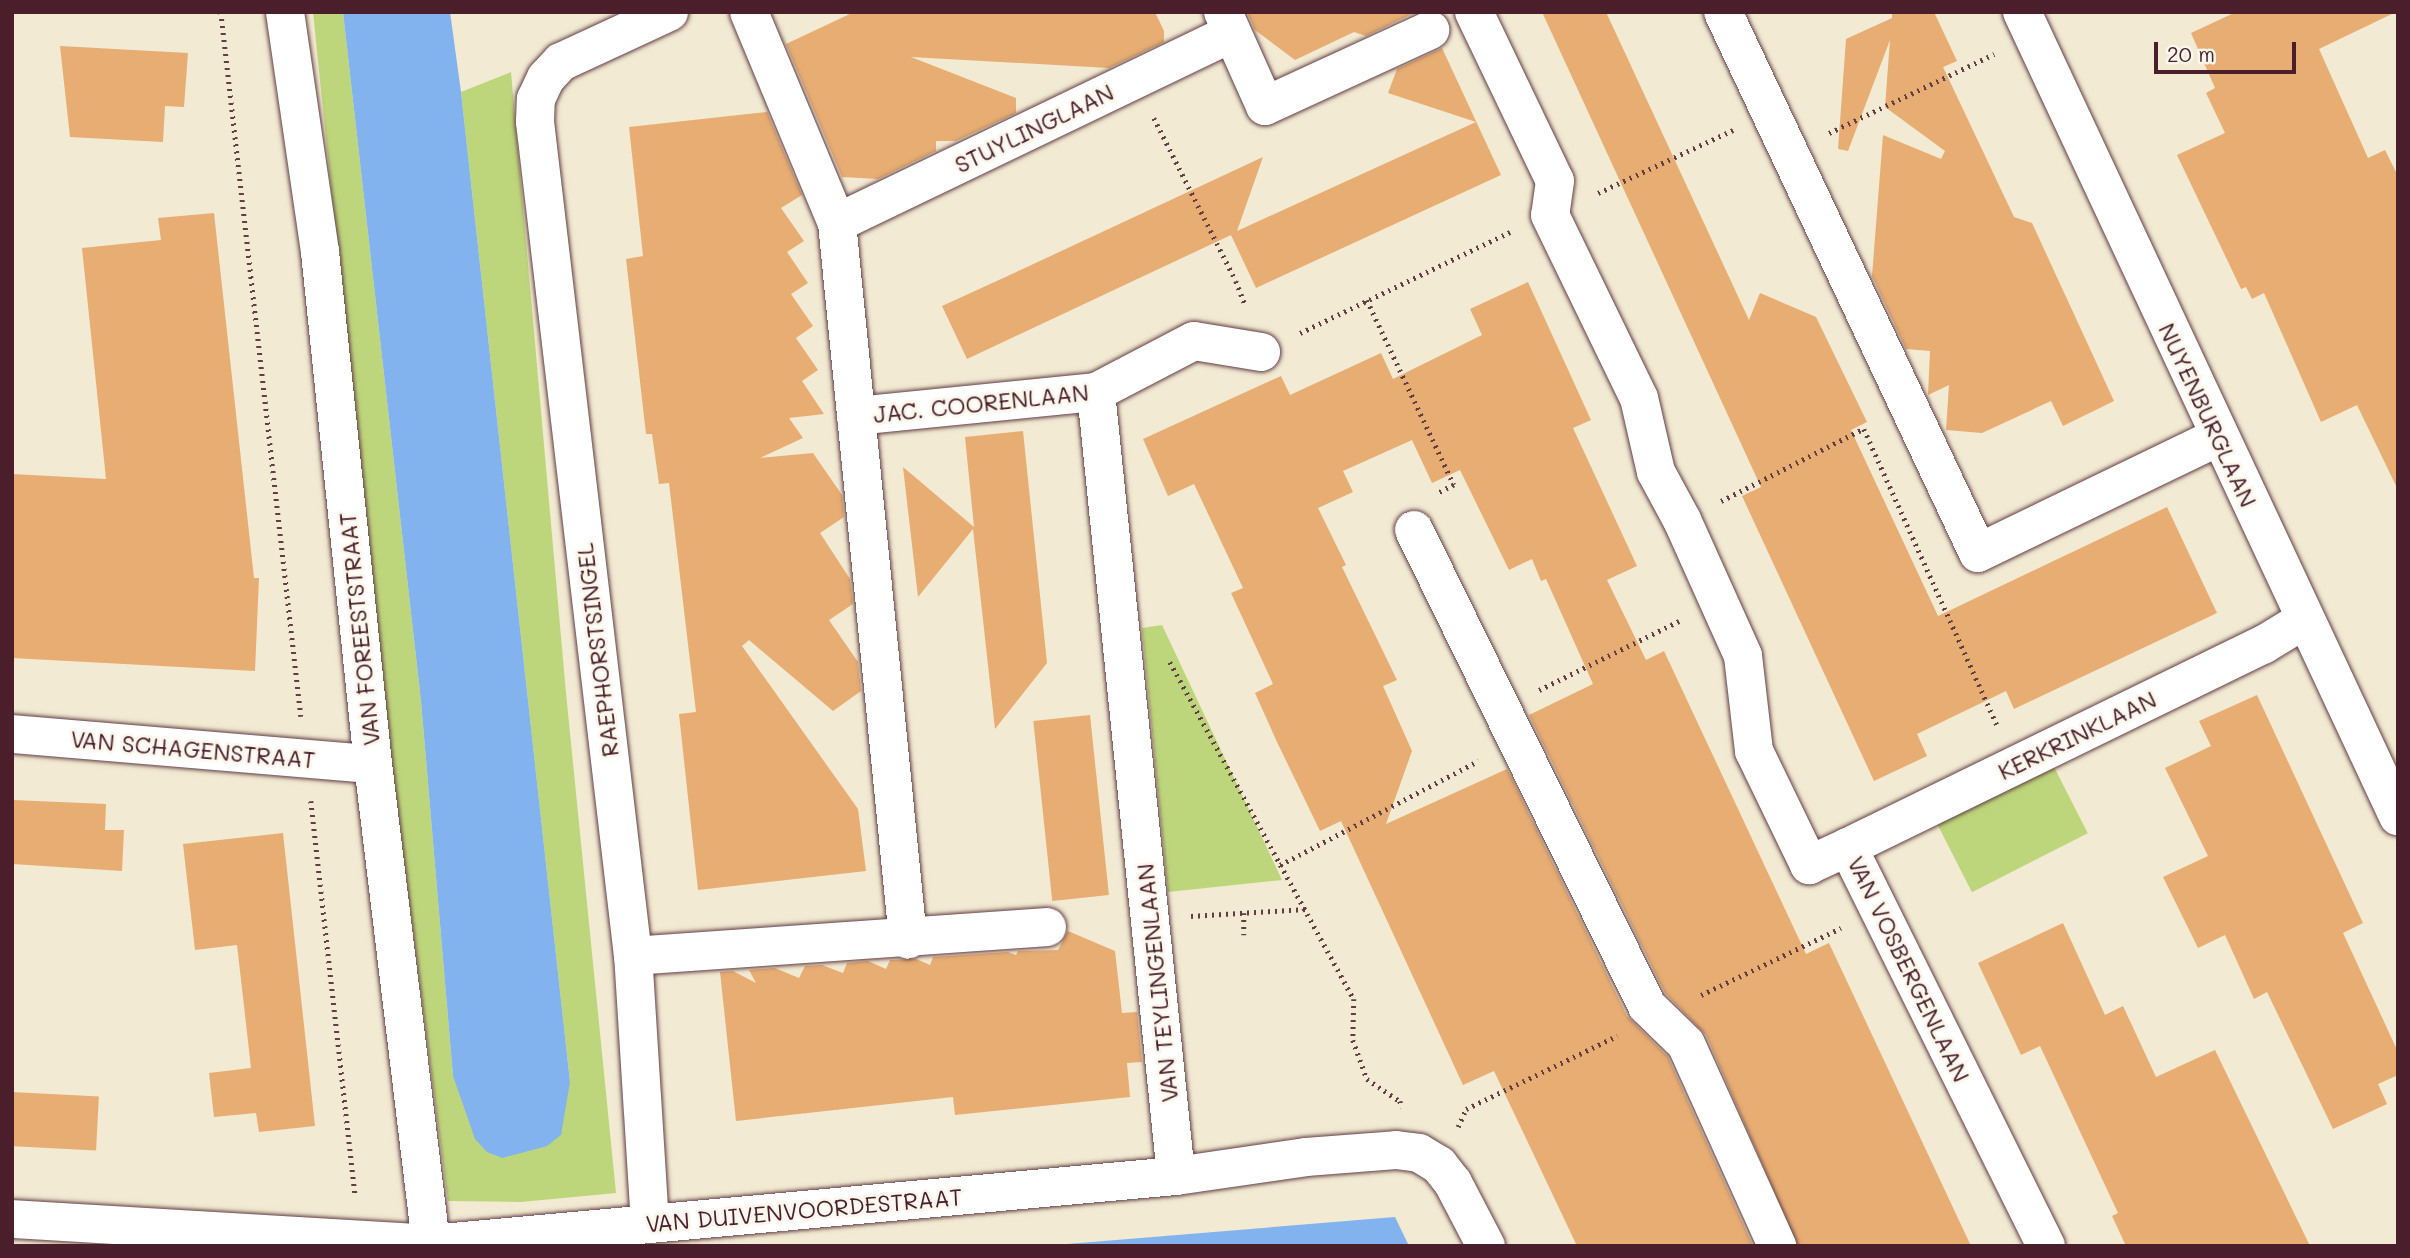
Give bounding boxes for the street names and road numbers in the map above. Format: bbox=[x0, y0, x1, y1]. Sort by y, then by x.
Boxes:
street label: STUYLINGLAAN bbox=[950, 78, 1118, 178]
street label: NUYENBURGLAAN bbox=[2153, 319, 2263, 511]
street label: JAC. COORENLAAN bbox=[872, 378, 1090, 428]
street label: VAN FOREESTSTRAAT bbox=[333, 511, 385, 747]
street label: RAEPHORSTSINGEL bbox=[570, 541, 624, 759]
street label: KERKRINKLAAN bbox=[1993, 685, 2161, 785]
street label: VAN SCHAGENSTRAAT bbox=[69, 725, 317, 773]
street label: VAN VOSBERGENLAAN bbox=[1842, 852, 1976, 1086]
street label: VAN TEYLINGENLAAN bbox=[1131, 862, 1183, 1104]
street label: VAN DUIVENVOORDESTRAAT bbox=[644, 1182, 964, 1238]

